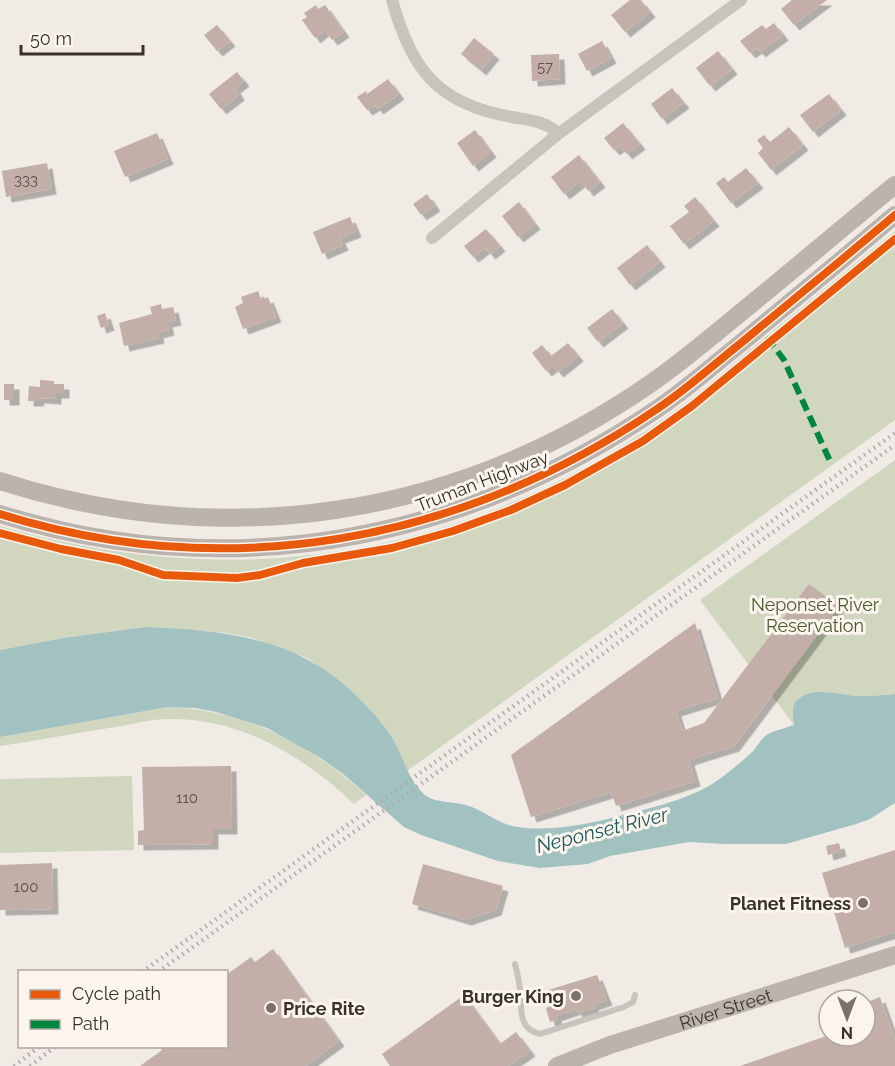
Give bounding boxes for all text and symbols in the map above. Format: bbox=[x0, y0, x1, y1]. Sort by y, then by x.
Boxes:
scale bar bbox=[21, 18, 142, 56]
text: 50 m bbox=[30, 28, 72, 49]
house number: 57 bbox=[537, 58, 553, 76]
house number: 333 bbox=[14, 171, 38, 189]
street label: Truman Highway bbox=[413, 446, 551, 516]
park label: Neponset River Reservation bbox=[751, 594, 880, 636]
house number: 110 bbox=[176, 789, 198, 807]
water label: Neponset River bbox=[534, 802, 672, 858]
house number: 100 bbox=[14, 878, 38, 896]
place label: Planet Fitness bbox=[730, 893, 851, 914]
marker: Planet Fitness bbox=[856, 896, 870, 910]
legend bbox=[18, 970, 228, 1048]
text: Cycle path bbox=[72, 983, 161, 1004]
street label: River Street bbox=[676, 984, 774, 1033]
place label: Burger King bbox=[462, 986, 564, 1007]
north arrow bbox=[817, 988, 877, 1048]
marker: Burger King bbox=[569, 989, 583, 1003]
place label: Price Rite bbox=[283, 998, 365, 1019]
marker: Price Rite bbox=[264, 1001, 278, 1015]
text: Path bbox=[72, 1013, 109, 1034]
text: N bbox=[841, 1023, 853, 1042]

